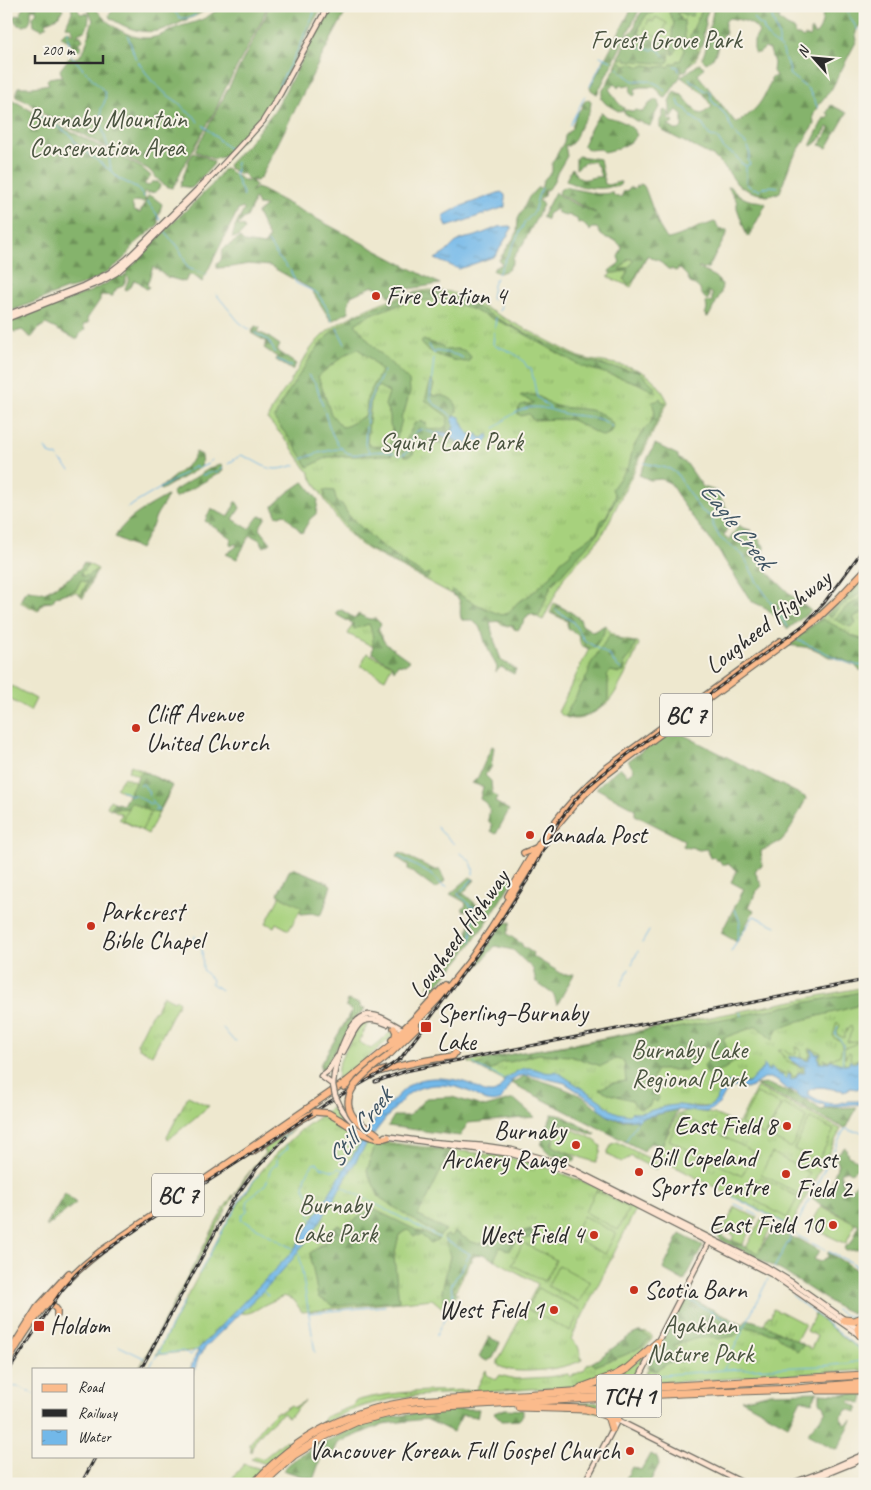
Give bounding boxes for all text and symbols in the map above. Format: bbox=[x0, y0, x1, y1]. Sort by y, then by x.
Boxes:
park label: Forest Grove Park bbox=[591, 24, 743, 56]
scale bar bbox=[35, 32, 102, 64]
north arrow bbox=[788, 32, 838, 82]
text: 200 m bbox=[42, 41, 76, 60]
text: N bbox=[793, 43, 813, 60]
park label: Burnaby Mountain Conservation Area bbox=[27, 103, 188, 164]
place label: Fire Station 4 bbox=[386, 280, 509, 312]
marker: Fire Station 4 bbox=[370, 290, 382, 302]
park label: Squint Lake Park bbox=[379, 426, 524, 458]
water label: Eagle Creek bbox=[693, 475, 784, 579]
street label: Lougheed Highway bbox=[698, 561, 840, 681]
road number: BC 7 bbox=[660, 694, 712, 736]
place label: Cliff Avenue United Church bbox=[146, 698, 270, 759]
marker: Cliff Avenue United Church bbox=[130, 722, 142, 734]
place label: Canada Post bbox=[540, 819, 649, 851]
marker: Canada Post bbox=[524, 829, 536, 841]
street label: Lougheed Highway bbox=[401, 861, 518, 1005]
place label: Parkcrest Bible Chapel bbox=[101, 896, 208, 957]
marker: Parkcrest Bible Chapel bbox=[85, 920, 97, 932]
place label: Sperling–Burnaby Lake bbox=[437, 997, 590, 1058]
marker: Sperling–Burnaby Lake bbox=[419, 1020, 433, 1034]
park label: Burnaby Lake Regional Park bbox=[631, 1034, 749, 1095]
water label: Still Creek bbox=[319, 1078, 402, 1174]
place label: East Field 8 bbox=[674, 1110, 780, 1142]
place label: Burnaby Archery Range bbox=[441, 1115, 568, 1176]
marker: East Field 8 bbox=[781, 1120, 793, 1132]
marker: Burnaby Archery Range bbox=[570, 1139, 582, 1151]
place label: Bill Copeland Sports Centre bbox=[649, 1142, 770, 1203]
place label: East Field 2 bbox=[796, 1144, 854, 1205]
marker: Bill Copeland Sports Centre bbox=[633, 1166, 645, 1178]
marker: East Field 2 bbox=[780, 1168, 792, 1180]
road number: BC 7 bbox=[152, 1174, 204, 1216]
park label: Burnaby Lake Park bbox=[293, 1189, 379, 1250]
place label: East Field 10 bbox=[709, 1209, 825, 1241]
place label: West Field 4 bbox=[479, 1219, 587, 1251]
marker: East Field 10 bbox=[827, 1219, 839, 1231]
marker: West Field 4 bbox=[588, 1229, 600, 1241]
place label: Scotia Barn bbox=[644, 1274, 748, 1306]
marker: Scotia Barn bbox=[628, 1284, 640, 1296]
place label: West Field 1 bbox=[439, 1294, 546, 1326]
marker: West Field 1 bbox=[548, 1304, 560, 1316]
park label: Agakhan Nature Park bbox=[647, 1309, 755, 1370]
place label: Holdom bbox=[50, 1310, 111, 1342]
marker: Holdom bbox=[32, 1319, 46, 1333]
legend bbox=[32, 1368, 195, 1458]
road number: TCH 1 bbox=[596, 1374, 662, 1418]
text: Road bbox=[78, 1378, 105, 1397]
text: Railway bbox=[78, 1404, 119, 1423]
text: Water bbox=[78, 1428, 112, 1447]
place label: Vancouver Korean Full Gospel Church bbox=[309, 1435, 621, 1467]
marker: Vancouver Korean Full Gospel Church bbox=[624, 1445, 636, 1457]

